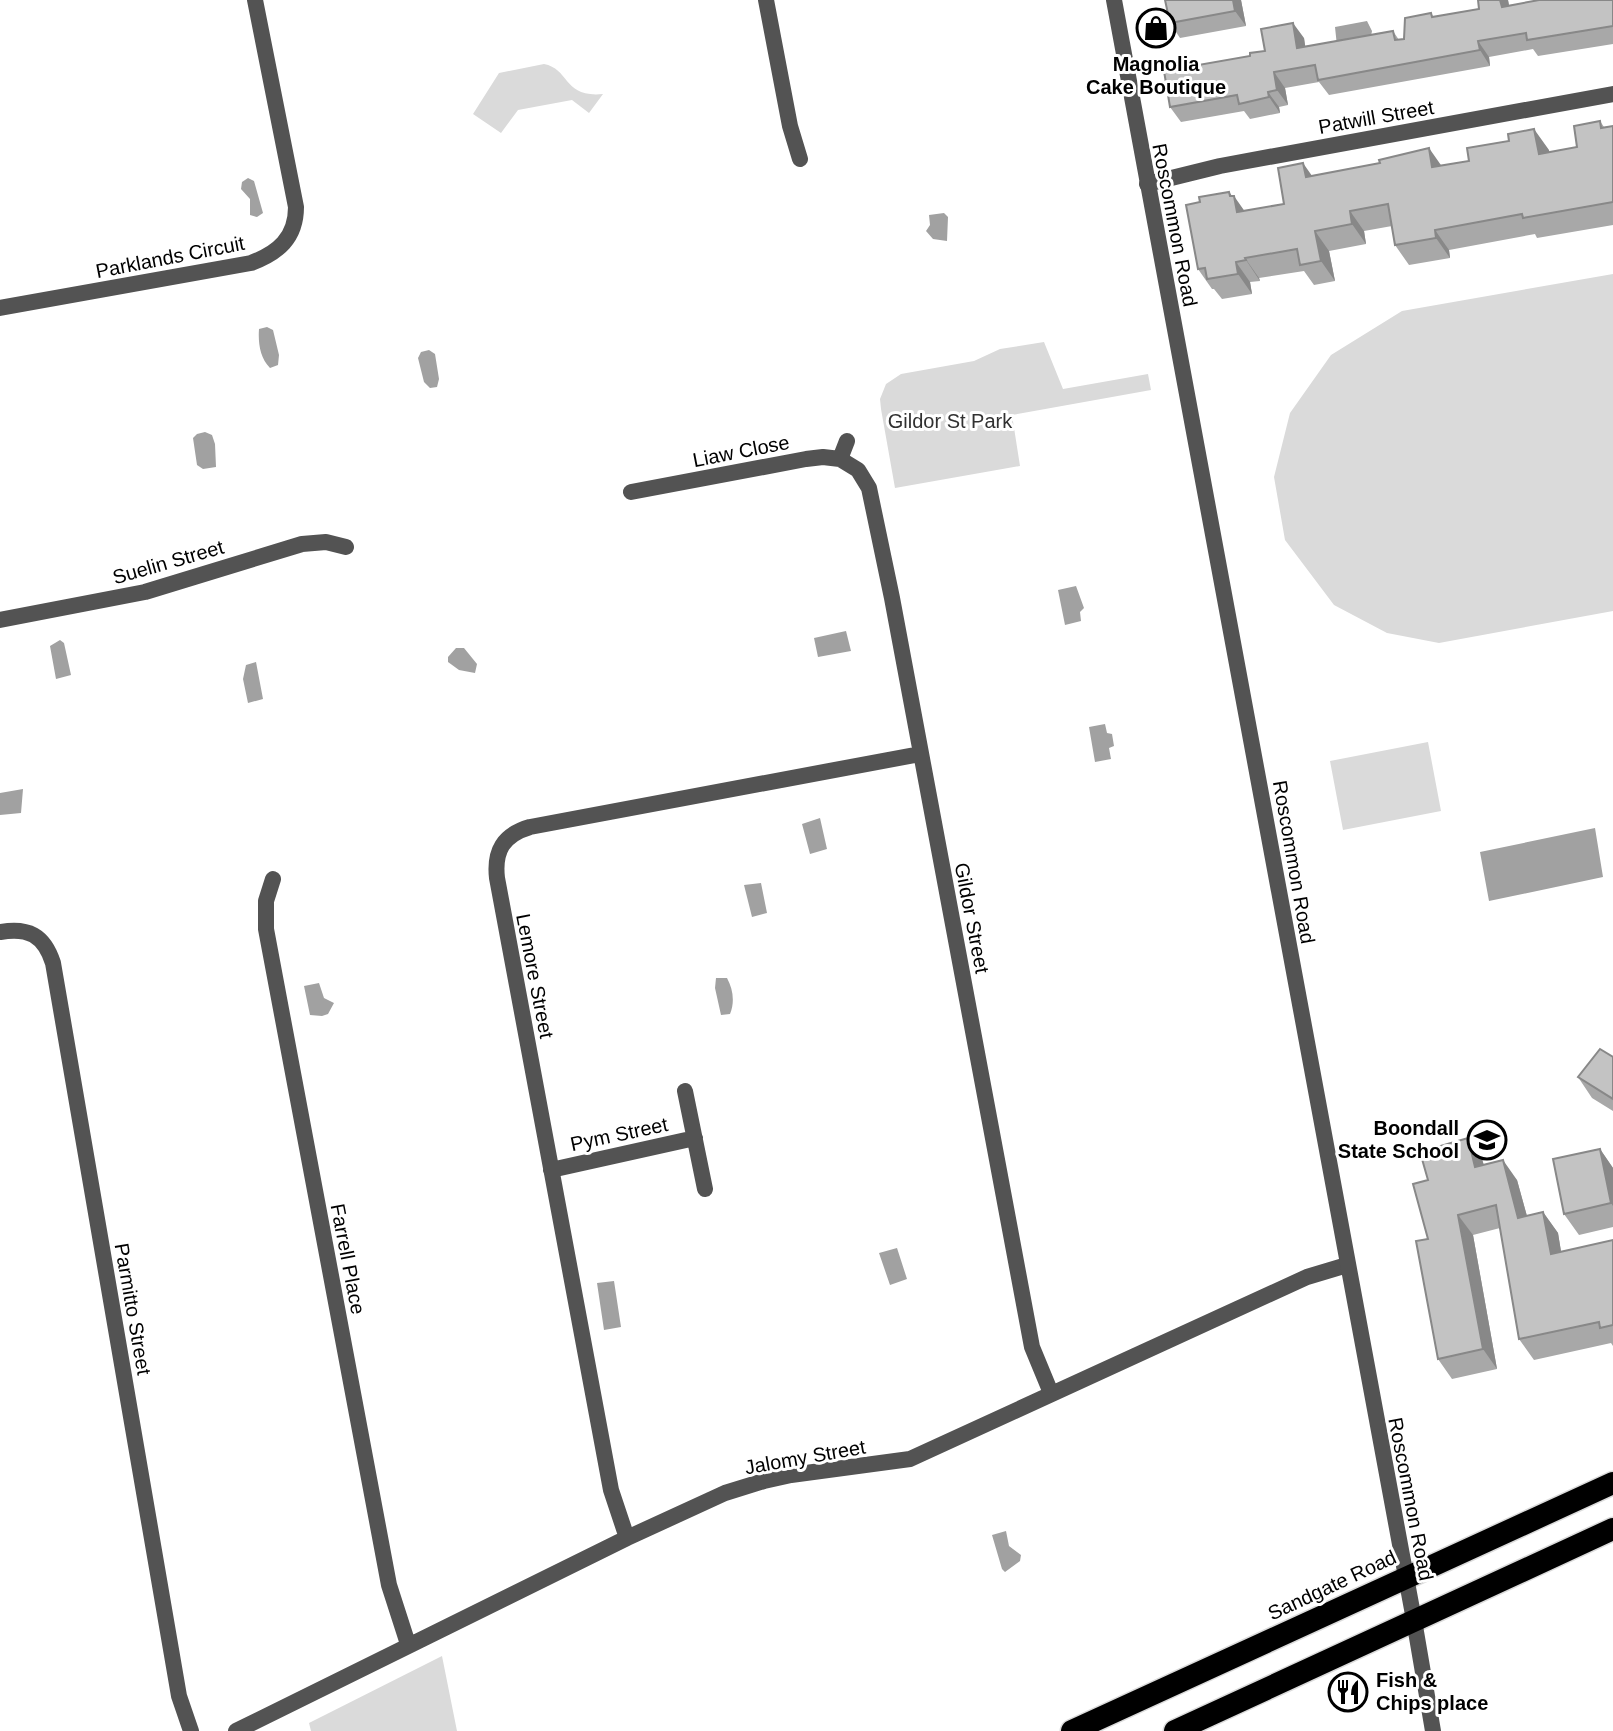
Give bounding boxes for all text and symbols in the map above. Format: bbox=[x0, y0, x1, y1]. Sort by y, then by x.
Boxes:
shop icon: Magnolia Cake Boutique bbox=[1135, 7, 1177, 49]
place label: Magnolia Cake Boutique bbox=[1086, 53, 1226, 98]
street label: Patwill Street bbox=[1317, 96, 1436, 138]
street label: Roscommon Road bbox=[1148, 142, 1202, 308]
street label: Parklands Circuit bbox=[94, 232, 247, 282]
park label: Gildor St Park bbox=[888, 410, 1013, 432]
street label: Liaw Close bbox=[691, 431, 791, 471]
street label: Suelin Street bbox=[110, 536, 226, 588]
street label: Roscommon Road bbox=[1269, 779, 1319, 945]
street label: Gildor Street bbox=[950, 861, 994, 976]
street label: Lemore Street bbox=[512, 912, 558, 1041]
street label: Pym Street bbox=[568, 1113, 670, 1155]
place label: Boondall State School bbox=[1338, 1117, 1459, 1162]
school or university icon: Boondall State School bbox=[1466, 1119, 1508, 1161]
street label: Farrell Place bbox=[326, 1202, 370, 1316]
street label: Parmitto Street bbox=[111, 1241, 155, 1377]
street label: Roscommon Road bbox=[1384, 1416, 1438, 1582]
street label: Jalomy Street bbox=[743, 1435, 868, 1478]
street label: Sandgate Road bbox=[1264, 1546, 1400, 1624]
place label: Fish & Chips place bbox=[1376, 1669, 1488, 1714]
restaurant icon: Fish & Chips place bbox=[1327, 1671, 1369, 1713]

